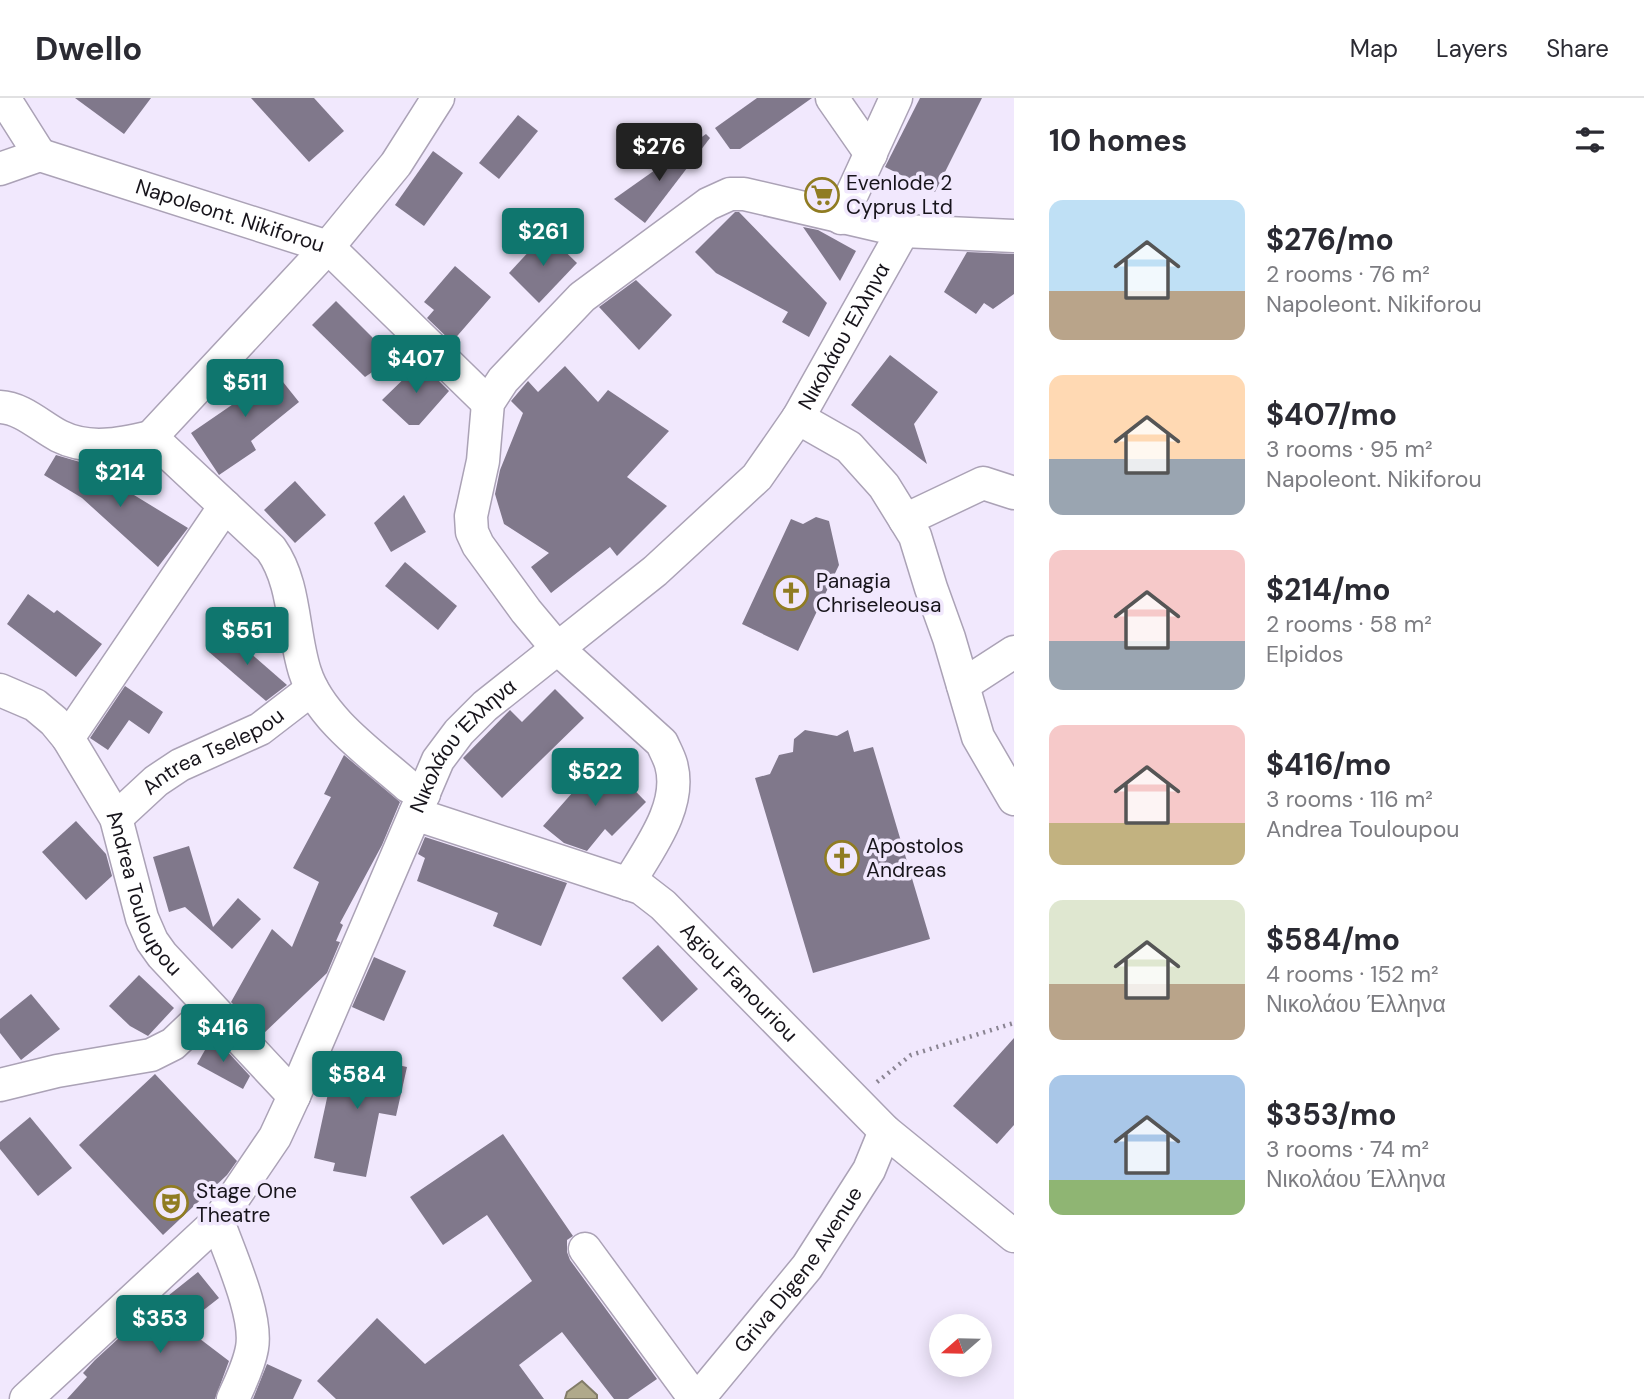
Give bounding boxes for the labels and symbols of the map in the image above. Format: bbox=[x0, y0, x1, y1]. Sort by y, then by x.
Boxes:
pin: $276 bbox=[618, 123, 700, 183]
place label: Evenlode 2 Cyprus Ltd bbox=[846, 169, 953, 221]
street label: Napoleont. Nikiforou bbox=[132, 172, 328, 259]
supermarket icon: Evenlode 2 Cyprus Ltd bbox=[803, 176, 841, 214]
pin: $261 bbox=[502, 208, 584, 268]
street label: Νικολάου Έλληνα bbox=[791, 258, 896, 415]
pin: $407 bbox=[375, 336, 457, 395]
pin: $511 bbox=[204, 360, 286, 419]
pin: $214 bbox=[79, 450, 161, 509]
place label: Panagia Chriseleousa bbox=[816, 567, 941, 619]
church icon: Panagia Chriseleousa bbox=[772, 574, 810, 612]
pin: $551 bbox=[206, 608, 288, 667]
street label: Νικολάου Έλληνα bbox=[403, 672, 522, 817]
street label: Antrea Tselepou bbox=[136, 702, 290, 801]
pin: $522 bbox=[554, 748, 636, 808]
street label: Andrea Touloupou bbox=[100, 804, 188, 982]
place label: Apostolos Andreas bbox=[866, 832, 964, 884]
church icon: Apostolos Andreas bbox=[823, 839, 861, 877]
street label: Agiou Fanouriou bbox=[674, 917, 804, 1048]
pin: $416 bbox=[182, 1004, 264, 1064]
pin: $584 bbox=[316, 1052, 398, 1111]
place label: Stage One Theatre bbox=[196, 1177, 297, 1229]
street label: Griva Digene Avenue bbox=[728, 1181, 869, 1359]
theatre icon: Stage One Theatre bbox=[152, 1184, 190, 1222]
pin: $353 bbox=[119, 1296, 201, 1355]
north arrow bbox=[929, 1314, 992, 1377]

